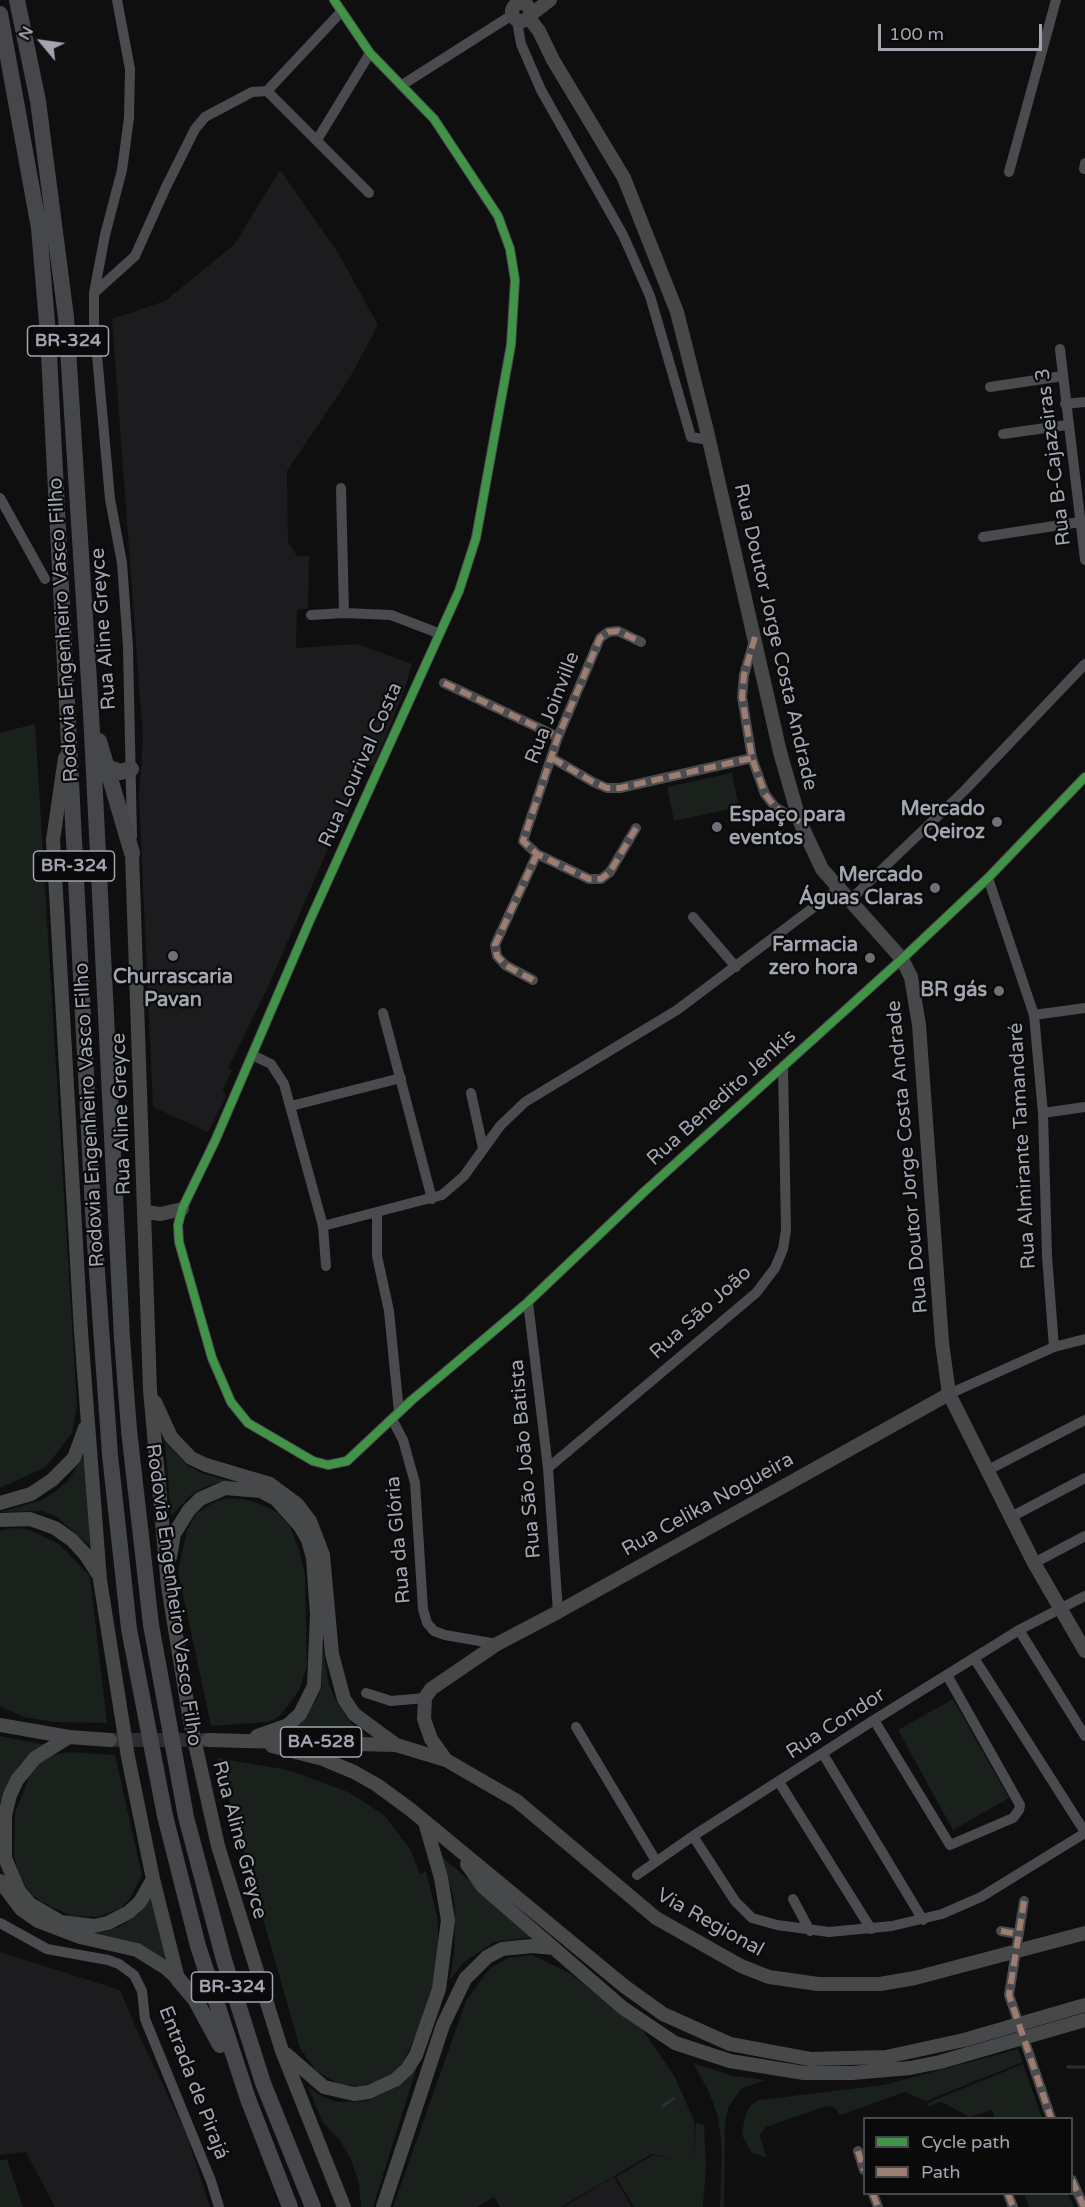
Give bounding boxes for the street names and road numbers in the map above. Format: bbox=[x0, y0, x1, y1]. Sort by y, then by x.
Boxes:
road number: BR-324 bbox=[28, 326, 109, 356]
street label: Rua B-Cajazeiras 3 bbox=[1031, 367, 1077, 547]
street label: Rodovia Engenheiro Vasco Filho bbox=[44, 477, 84, 783]
street label: Rua Doutor Jorge Costa Andrade bbox=[728, 481, 822, 793]
street label: Rua Aline Greyce bbox=[86, 547, 122, 711]
street label: Rua Joinville bbox=[521, 649, 585, 767]
street label: Rua Lourival Costa bbox=[314, 679, 408, 851]
road number: BR-324 bbox=[34, 851, 115, 881]
street label: Rodovia Engenheiro Vasco Filho bbox=[70, 962, 110, 1268]
street label: Rua Doutor Jorge Costa Andrade bbox=[882, 999, 934, 1315]
street label: Rua Almirante Tamandaré bbox=[1005, 1022, 1041, 1270]
street label: Rua Benedito Jenkis bbox=[643, 1025, 801, 1171]
street label: Rua Aline Greyce bbox=[107, 1032, 137, 1196]
street label: Rua São João bbox=[645, 1261, 757, 1365]
street label: Rua São João Batista bbox=[505, 1358, 547, 1560]
street label: Rodovia Engenheiro Vasco Filho bbox=[140, 1442, 206, 1748]
street label: Rua Celika Nogueira bbox=[618, 1448, 798, 1562]
street label: Rua da Glória bbox=[381, 1475, 417, 1605]
street label: Rua Condor bbox=[782, 1683, 890, 1765]
road number: BA-528 bbox=[280, 1727, 362, 1757]
street label: Rua Aline Greyce bbox=[206, 1758, 272, 1922]
street label: Via Regional bbox=[652, 1884, 768, 1962]
road number: BR-324 bbox=[192, 1972, 272, 2002]
street label: Entrada de Pirajá bbox=[153, 2003, 233, 2163]

